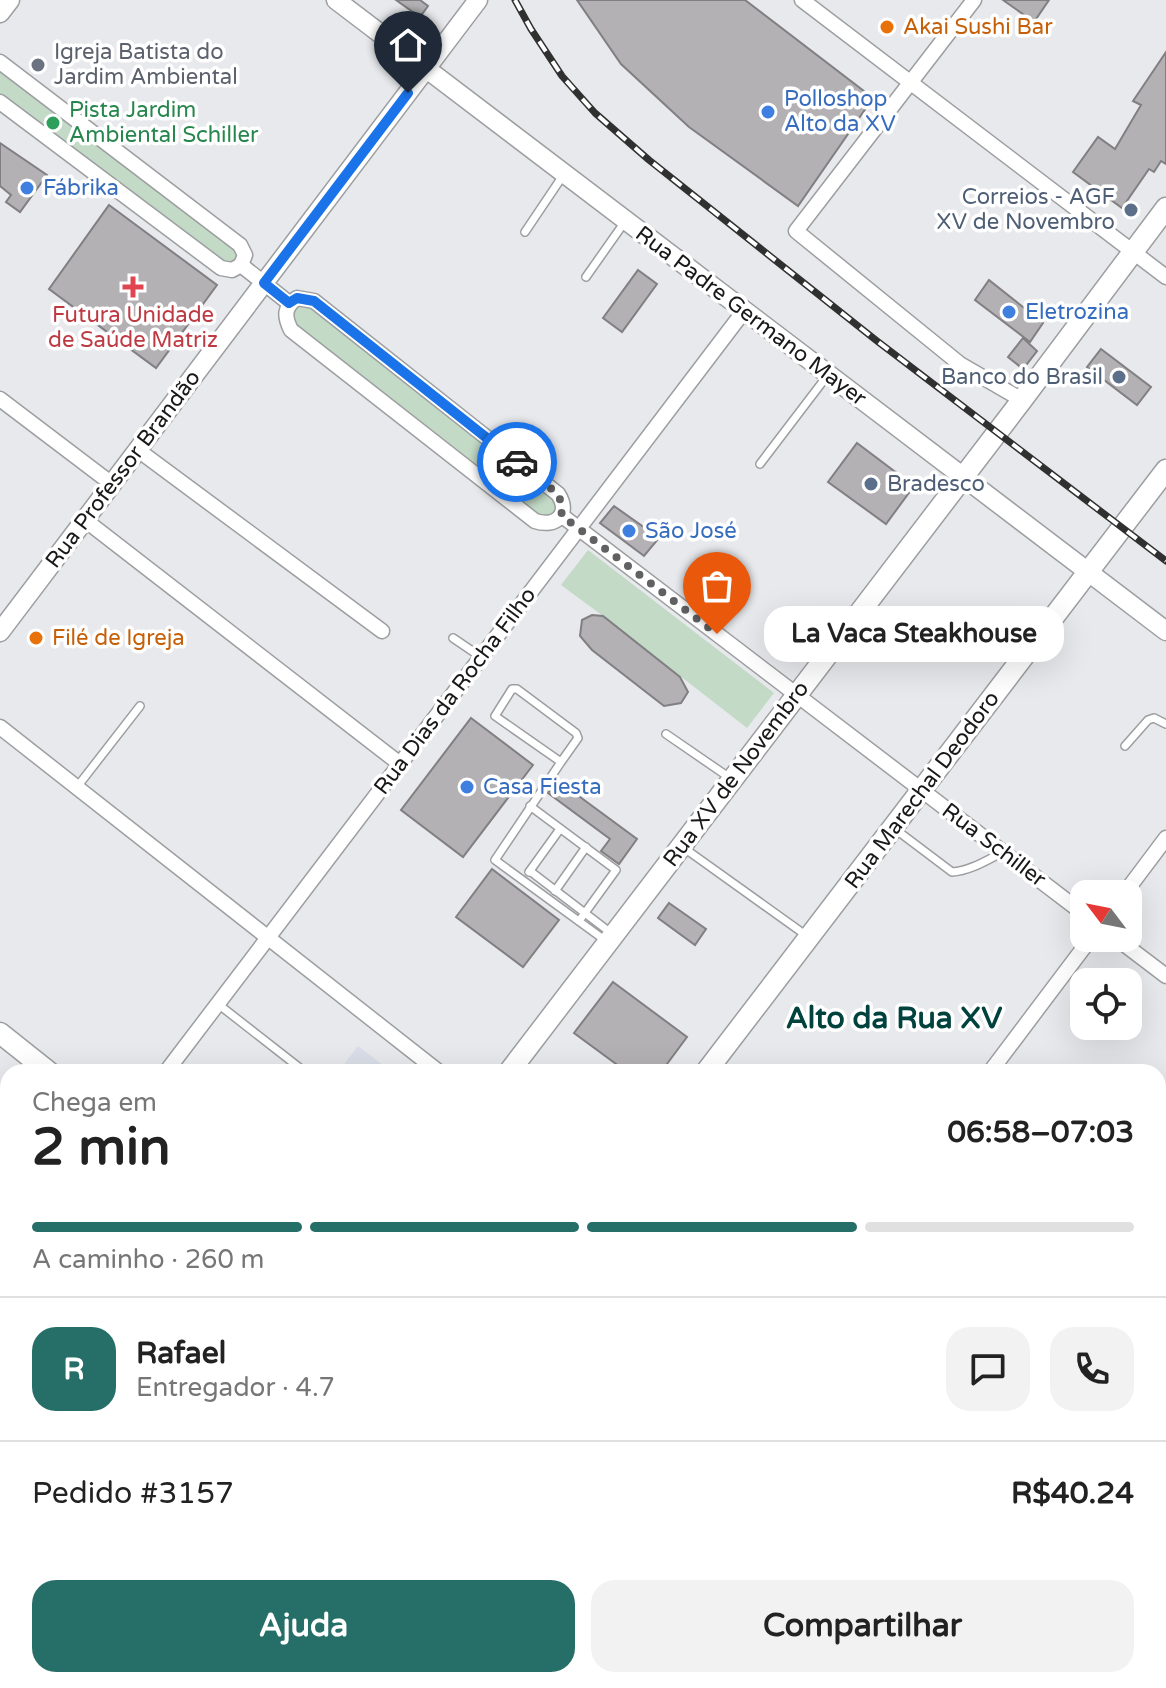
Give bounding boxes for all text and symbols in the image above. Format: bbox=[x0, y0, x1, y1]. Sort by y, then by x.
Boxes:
pin bbox=[374, 11, 442, 93]
place label: Akai Sushi Bar bbox=[903, 14, 1053, 40]
marker: Akai Sushi Bar bbox=[878, 18, 896, 36]
icon: home bbox=[386, 23, 430, 67]
place label: Igreja Batista do Jardim Ambiental bbox=[54, 39, 238, 90]
marker: Igreja Batista do Jardim Ambiental bbox=[29, 56, 47, 74]
place label: Polloshop Alto da XV bbox=[784, 86, 896, 137]
place label: Pista Jardim Ambiental Schiller bbox=[69, 97, 259, 148]
marker: Polloshop Alto da XV bbox=[759, 103, 777, 121]
marker: Pista Jardim Ambiental Schiller bbox=[44, 114, 62, 132]
place label: Fábrika bbox=[43, 175, 119, 201]
marker: Fábrika bbox=[18, 179, 36, 197]
place label: Correios - AGF XV de Novembro bbox=[936, 184, 1115, 235]
marker: Correios - AGF XV de Novembro bbox=[1122, 201, 1140, 219]
street label: Rua Padre Germano Mayer bbox=[630, 221, 872, 412]
marker: Futura Unidade de Saúde Matriz bbox=[122, 276, 144, 298]
place label: Eletrozina bbox=[1025, 299, 1129, 325]
place label: Futura Unidade de Saúde Matriz bbox=[48, 302, 218, 353]
marker: Eletrozina bbox=[1000, 303, 1018, 321]
place label: Banco do Brasil bbox=[941, 364, 1103, 390]
street label: Rua Professor Brandão bbox=[40, 365, 206, 573]
marker: Banco do Brasil bbox=[1110, 368, 1128, 386]
courier bbox=[477, 422, 557, 502]
icon: car bbox=[495, 440, 539, 484]
place label: Bradesco bbox=[887, 471, 985, 497]
marker: Bradesco bbox=[862, 475, 880, 493]
place label: São José bbox=[645, 518, 737, 544]
marker: São José bbox=[620, 522, 638, 540]
pin bbox=[683, 552, 751, 634]
icon: bag bbox=[695, 564, 739, 608]
street label: Rua Dias da Rocha Filho bbox=[369, 582, 541, 800]
callout: La Vaca Steakhouse bbox=[765, 606, 1065, 662]
text: La Vaca Steakhouse bbox=[791, 618, 1037, 649]
place label: Filé de Igreja bbox=[52, 625, 185, 651]
marker: Filé de Igreja bbox=[27, 629, 45, 647]
street label: Rua XV de Novembro bbox=[658, 676, 814, 872]
street label: Rua Marechal Deodoro bbox=[839, 686, 1005, 894]
place label: Casa Fiesta bbox=[483, 774, 602, 800]
marker: Casa Fiesta bbox=[458, 778, 476, 796]
street label: Rua Schiller bbox=[937, 798, 1051, 893]
north arrow bbox=[1070, 880, 1142, 952]
map controls bbox=[1070, 880, 1142, 1040]
button: locate bbox=[1070, 968, 1142, 1040]
district label: Alto da Rua XV bbox=[786, 1000, 1003, 1037]
text: Chega em bbox=[32, 1087, 157, 1118]
text: 06:58–07:03 bbox=[947, 1114, 1134, 1151]
text: 2 min bbox=[32, 1116, 171, 1179]
text: A caminho · 260 m bbox=[32, 1244, 264, 1275]
button: chat bbox=[946, 1327, 1030, 1411]
button: phone bbox=[1050, 1327, 1134, 1411]
text: Rafael bbox=[136, 1335, 226, 1372]
text: R bbox=[63, 1351, 85, 1388]
text: Entregador · 4.7 bbox=[136, 1372, 335, 1403]
text: Pedido #3157 bbox=[32, 1475, 234, 1512]
text: R$40.24 bbox=[1011, 1475, 1134, 1512]
button: Ajuda bbox=[32, 1580, 575, 1672]
button: Compartilhar bbox=[591, 1580, 1134, 1672]

